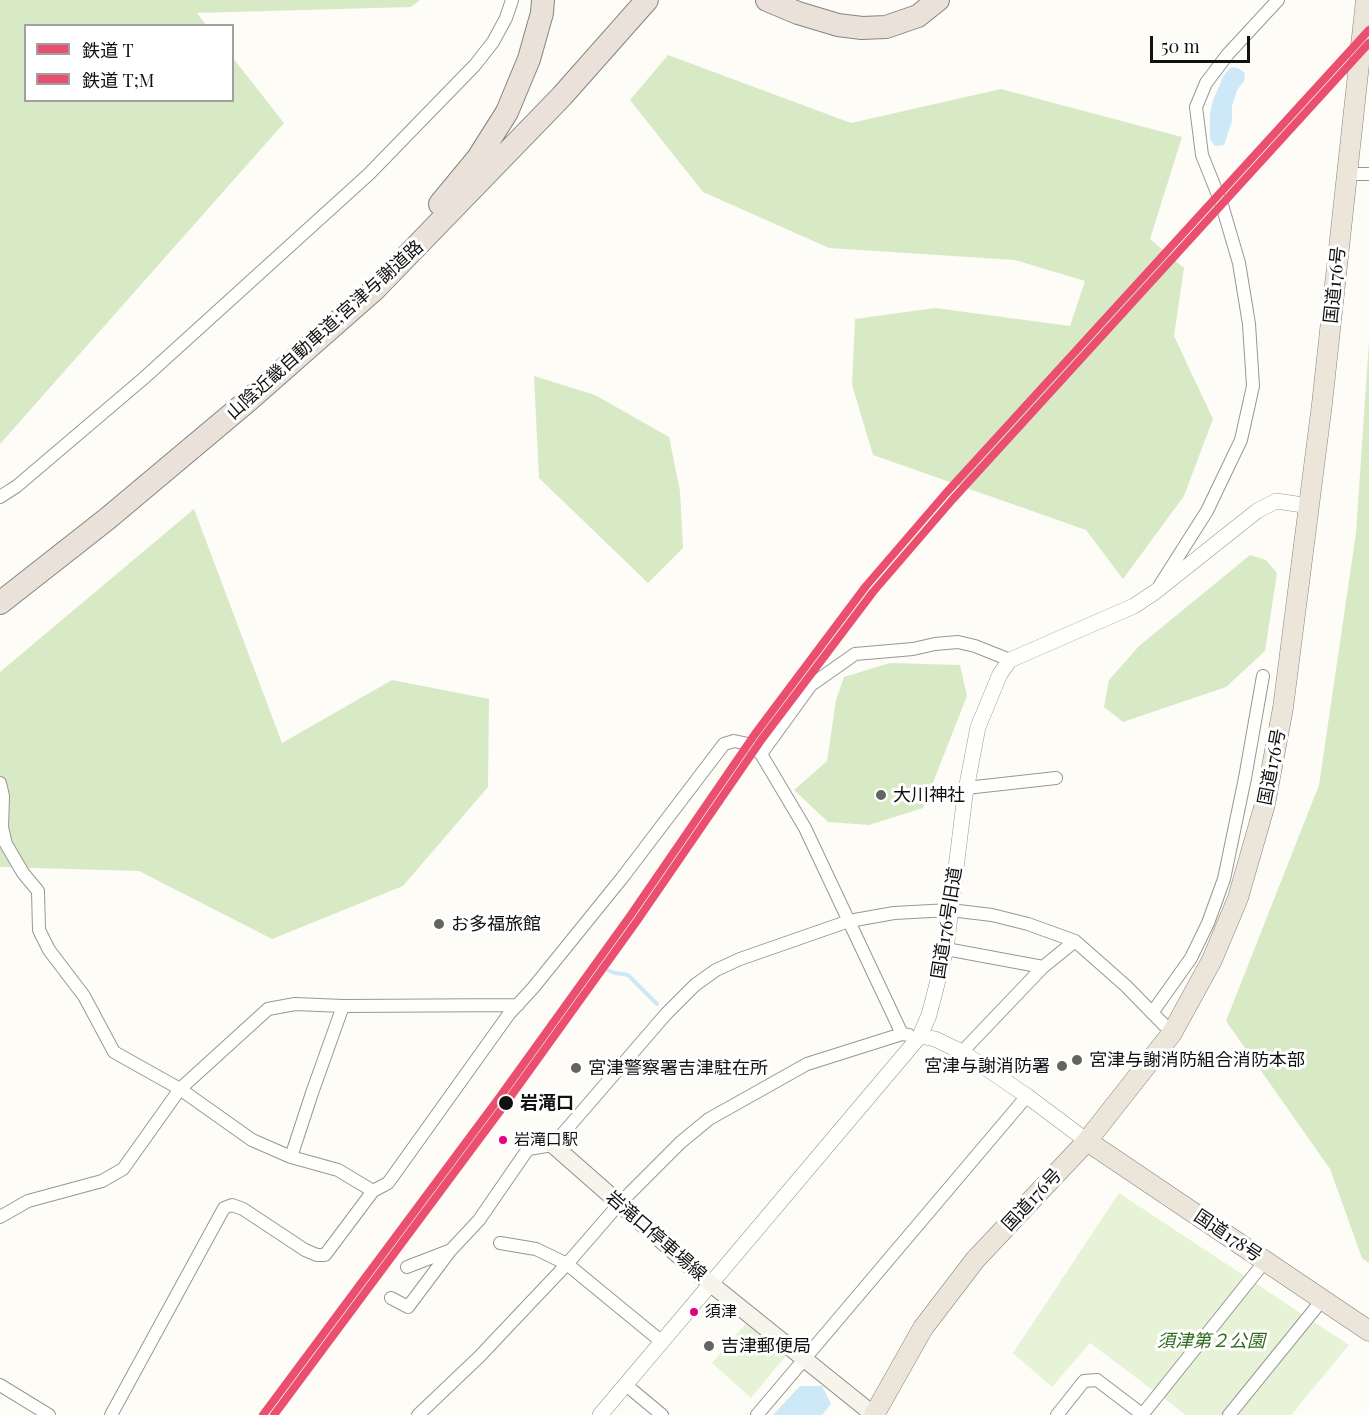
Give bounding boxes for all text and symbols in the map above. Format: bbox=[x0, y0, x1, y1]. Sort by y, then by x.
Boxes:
legend bbox=[24, 24, 234, 102]
scale bar bbox=[1153, 24, 1254, 62]
text: 50 m bbox=[1161, 34, 1200, 58]
text: 鉄道 T bbox=[82, 38, 134, 62]
text: 鉄道 T;M bbox=[82, 68, 154, 92]
street label: 山陰近畿自動車道;宮津与謝道路 bbox=[222, 236, 428, 424]
street label: 国道176号 bbox=[1320, 245, 1350, 325]
street label: 国道176号 bbox=[1254, 727, 1290, 807]
place label: 大川神社 bbox=[893, 784, 965, 806]
marker: 大川神社 bbox=[874, 788, 888, 802]
street label: 国道176号旧道 bbox=[927, 865, 967, 981]
place label: お多福旅館 bbox=[451, 913, 541, 935]
marker: お多福旅館 bbox=[432, 917, 446, 931]
place label: 宮津与謝消防組合消防本部 bbox=[1089, 1049, 1305, 1071]
marker: 宮津与謝消防組合消防本部 bbox=[1070, 1053, 1084, 1067]
place label: 宮津与謝消防署 bbox=[924, 1055, 1050, 1077]
place label: 宮津警察署吉津駐在所 bbox=[588, 1057, 768, 1079]
marker: 宮津与謝消防署 bbox=[1055, 1059, 1069, 1073]
marker: 宮津警察署吉津駐在所 bbox=[569, 1061, 583, 1075]
place label: 岩滝口 bbox=[520, 1092, 574, 1114]
marker: 岩滝口 bbox=[497, 1094, 515, 1112]
place label: 岩滝口駅 bbox=[514, 1130, 578, 1150]
marker: 岩滝口駅 bbox=[497, 1134, 509, 1146]
street label: 国道176号 bbox=[998, 1164, 1066, 1236]
street label: 岩滝口停車場線 bbox=[601, 1187, 711, 1285]
street label: 国道178号 bbox=[1190, 1205, 1266, 1267]
place label: 須津 bbox=[705, 1302, 737, 1322]
marker: 須津 bbox=[688, 1306, 700, 1318]
park label: 須津第２公園 bbox=[1157, 1330, 1265, 1352]
place label: 吉津郵便局 bbox=[721, 1335, 811, 1357]
marker: 吉津郵便局 bbox=[702, 1339, 716, 1353]

